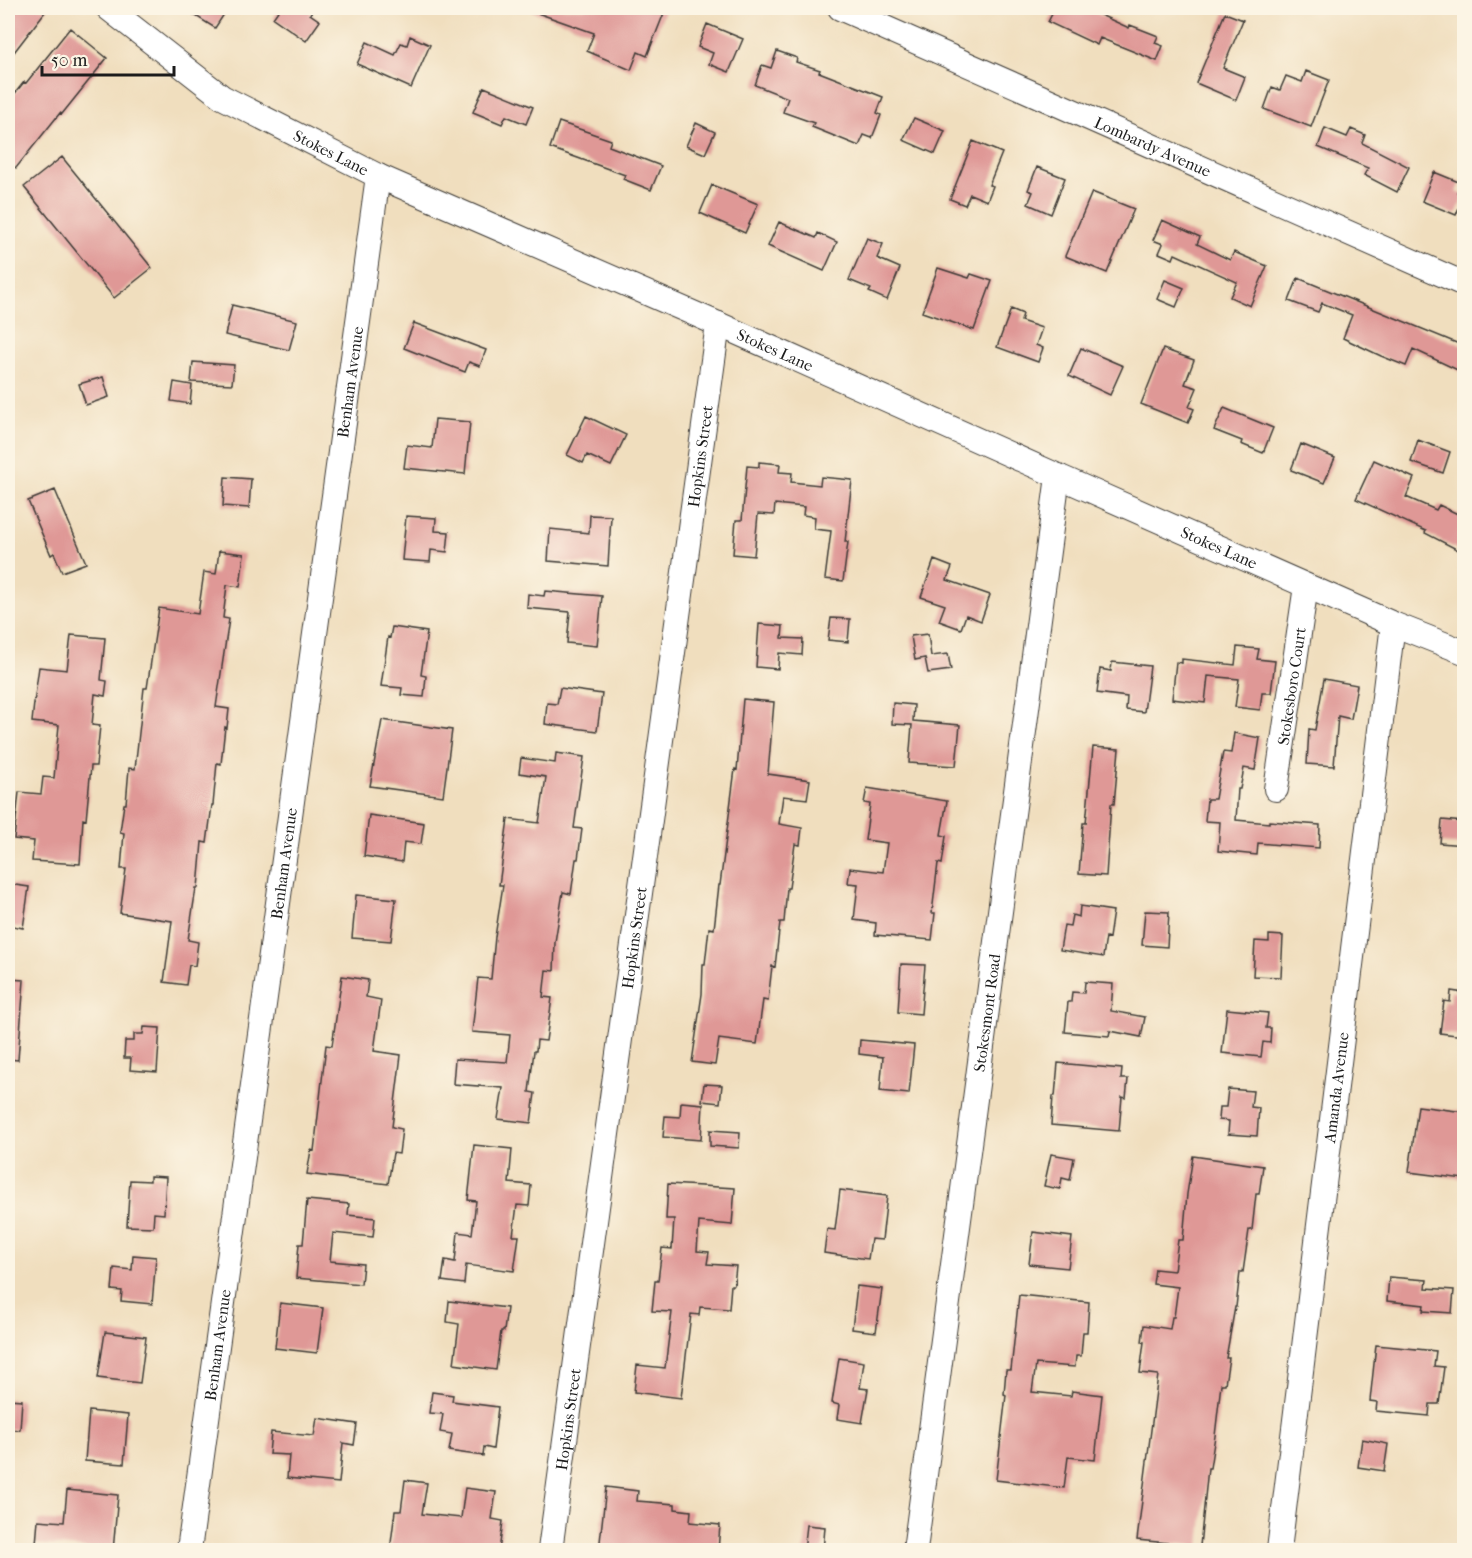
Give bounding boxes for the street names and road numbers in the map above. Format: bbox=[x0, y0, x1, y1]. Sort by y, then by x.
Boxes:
street label: Lombardy Avenue bbox=[1091, 113, 1214, 181]
street label: Stokes Lane bbox=[290, 126, 372, 180]
street label: Benham Avenue bbox=[333, 325, 367, 439]
street label: Stokes Lane bbox=[734, 325, 816, 375]
street label: Hopkins Street bbox=[684, 404, 717, 509]
street label: Stokes Lane bbox=[1178, 523, 1260, 573]
street label: Stokesboro Court bbox=[1274, 626, 1310, 746]
street label: Benham Avenue bbox=[267, 806, 301, 921]
street label: Hopkins Street bbox=[618, 885, 651, 990]
street label: Stokesmont Road bbox=[970, 952, 1004, 1073]
street label: Amanda Avenue bbox=[1320, 1031, 1353, 1145]
street label: Benham Avenue bbox=[201, 1288, 235, 1402]
street label: Hopkins Street bbox=[552, 1367, 585, 1472]

